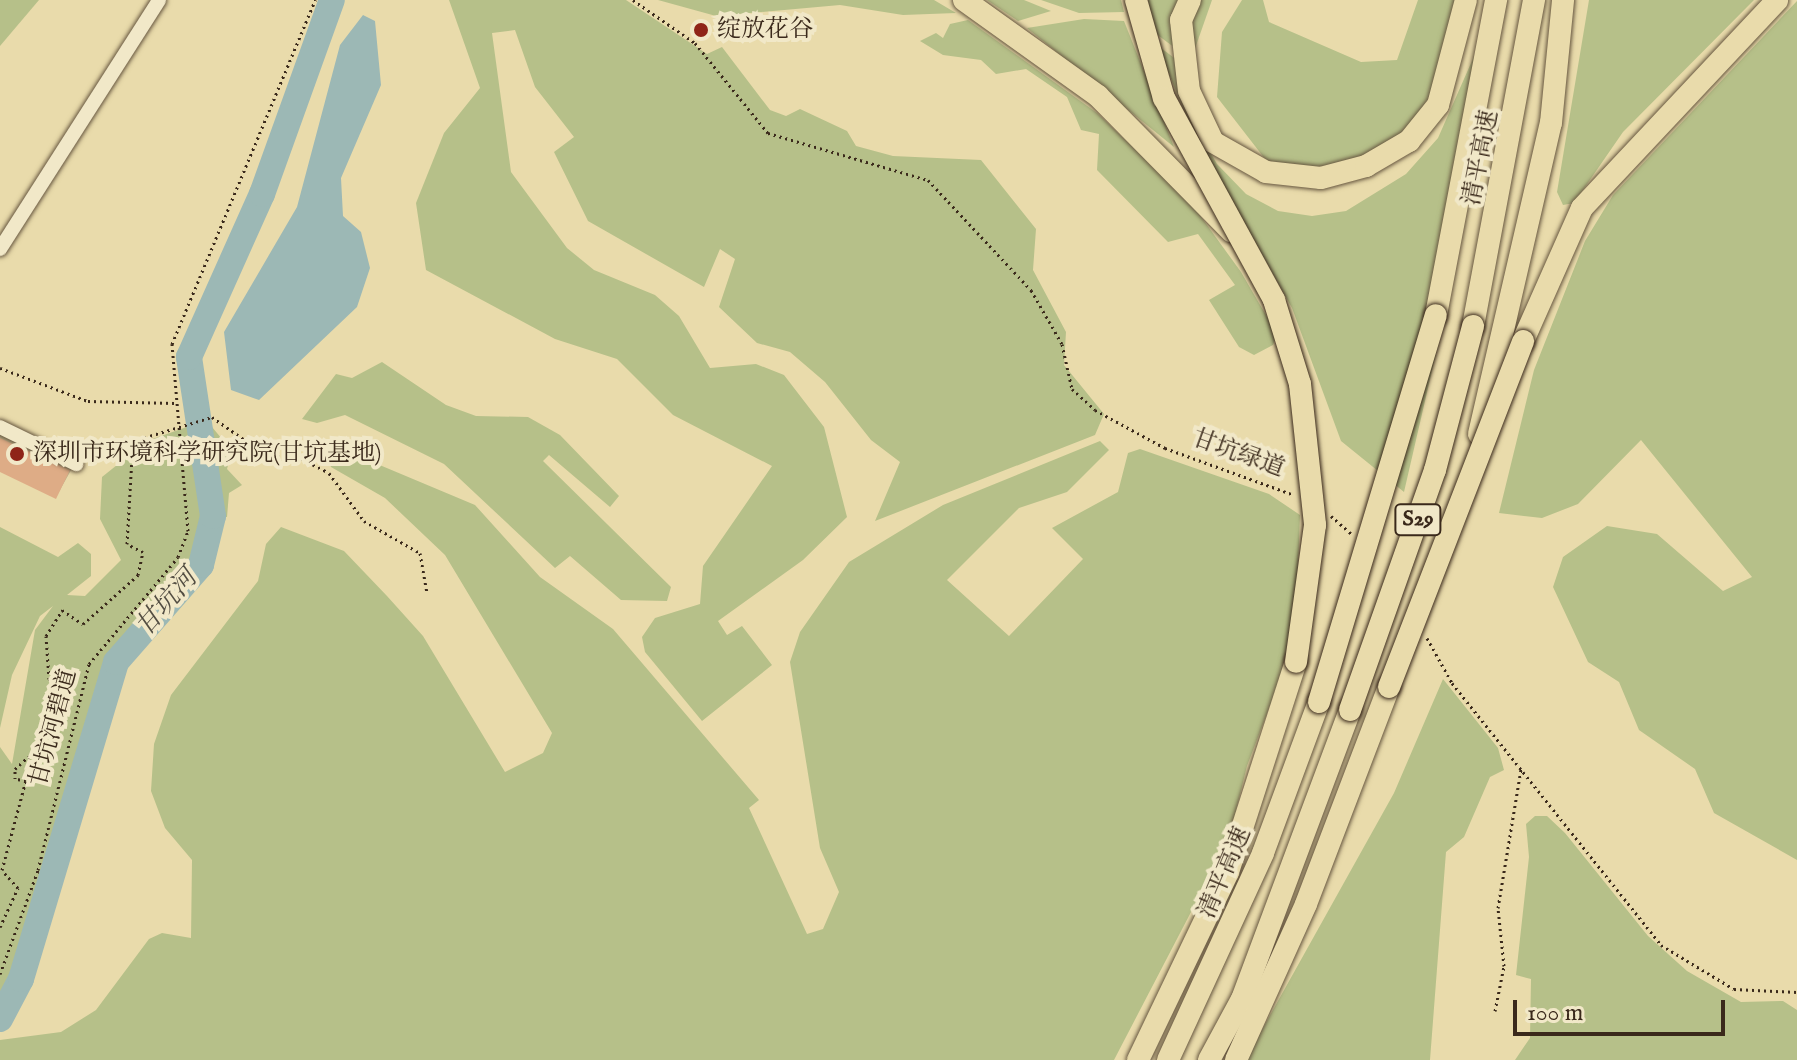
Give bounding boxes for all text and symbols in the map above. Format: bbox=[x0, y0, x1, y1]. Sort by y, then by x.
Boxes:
place label: 绽放花谷 bbox=[717, 16, 813, 44]
marker: 绽放花谷 bbox=[692, 21, 710, 39]
street label: 清平高速 bbox=[1458, 108, 1504, 208]
street label: 甘坑绿道 bbox=[1188, 424, 1288, 484]
place label: 深圳市环境科学研究院(甘坑基地) bbox=[33, 440, 381, 468]
marker: 深圳市环境科学研究院(甘坑基地) bbox=[8, 445, 26, 463]
road number: S29 bbox=[1394, 502, 1442, 538]
water label: 甘坑河 bbox=[130, 563, 204, 643]
street label: 甘坑河碧道 bbox=[25, 666, 83, 790]
street label: 清平高速 bbox=[1193, 823, 1257, 923]
scale bar bbox=[1517, 984, 1729, 1034]
text: 100 m bbox=[1527, 998, 1583, 1029]

